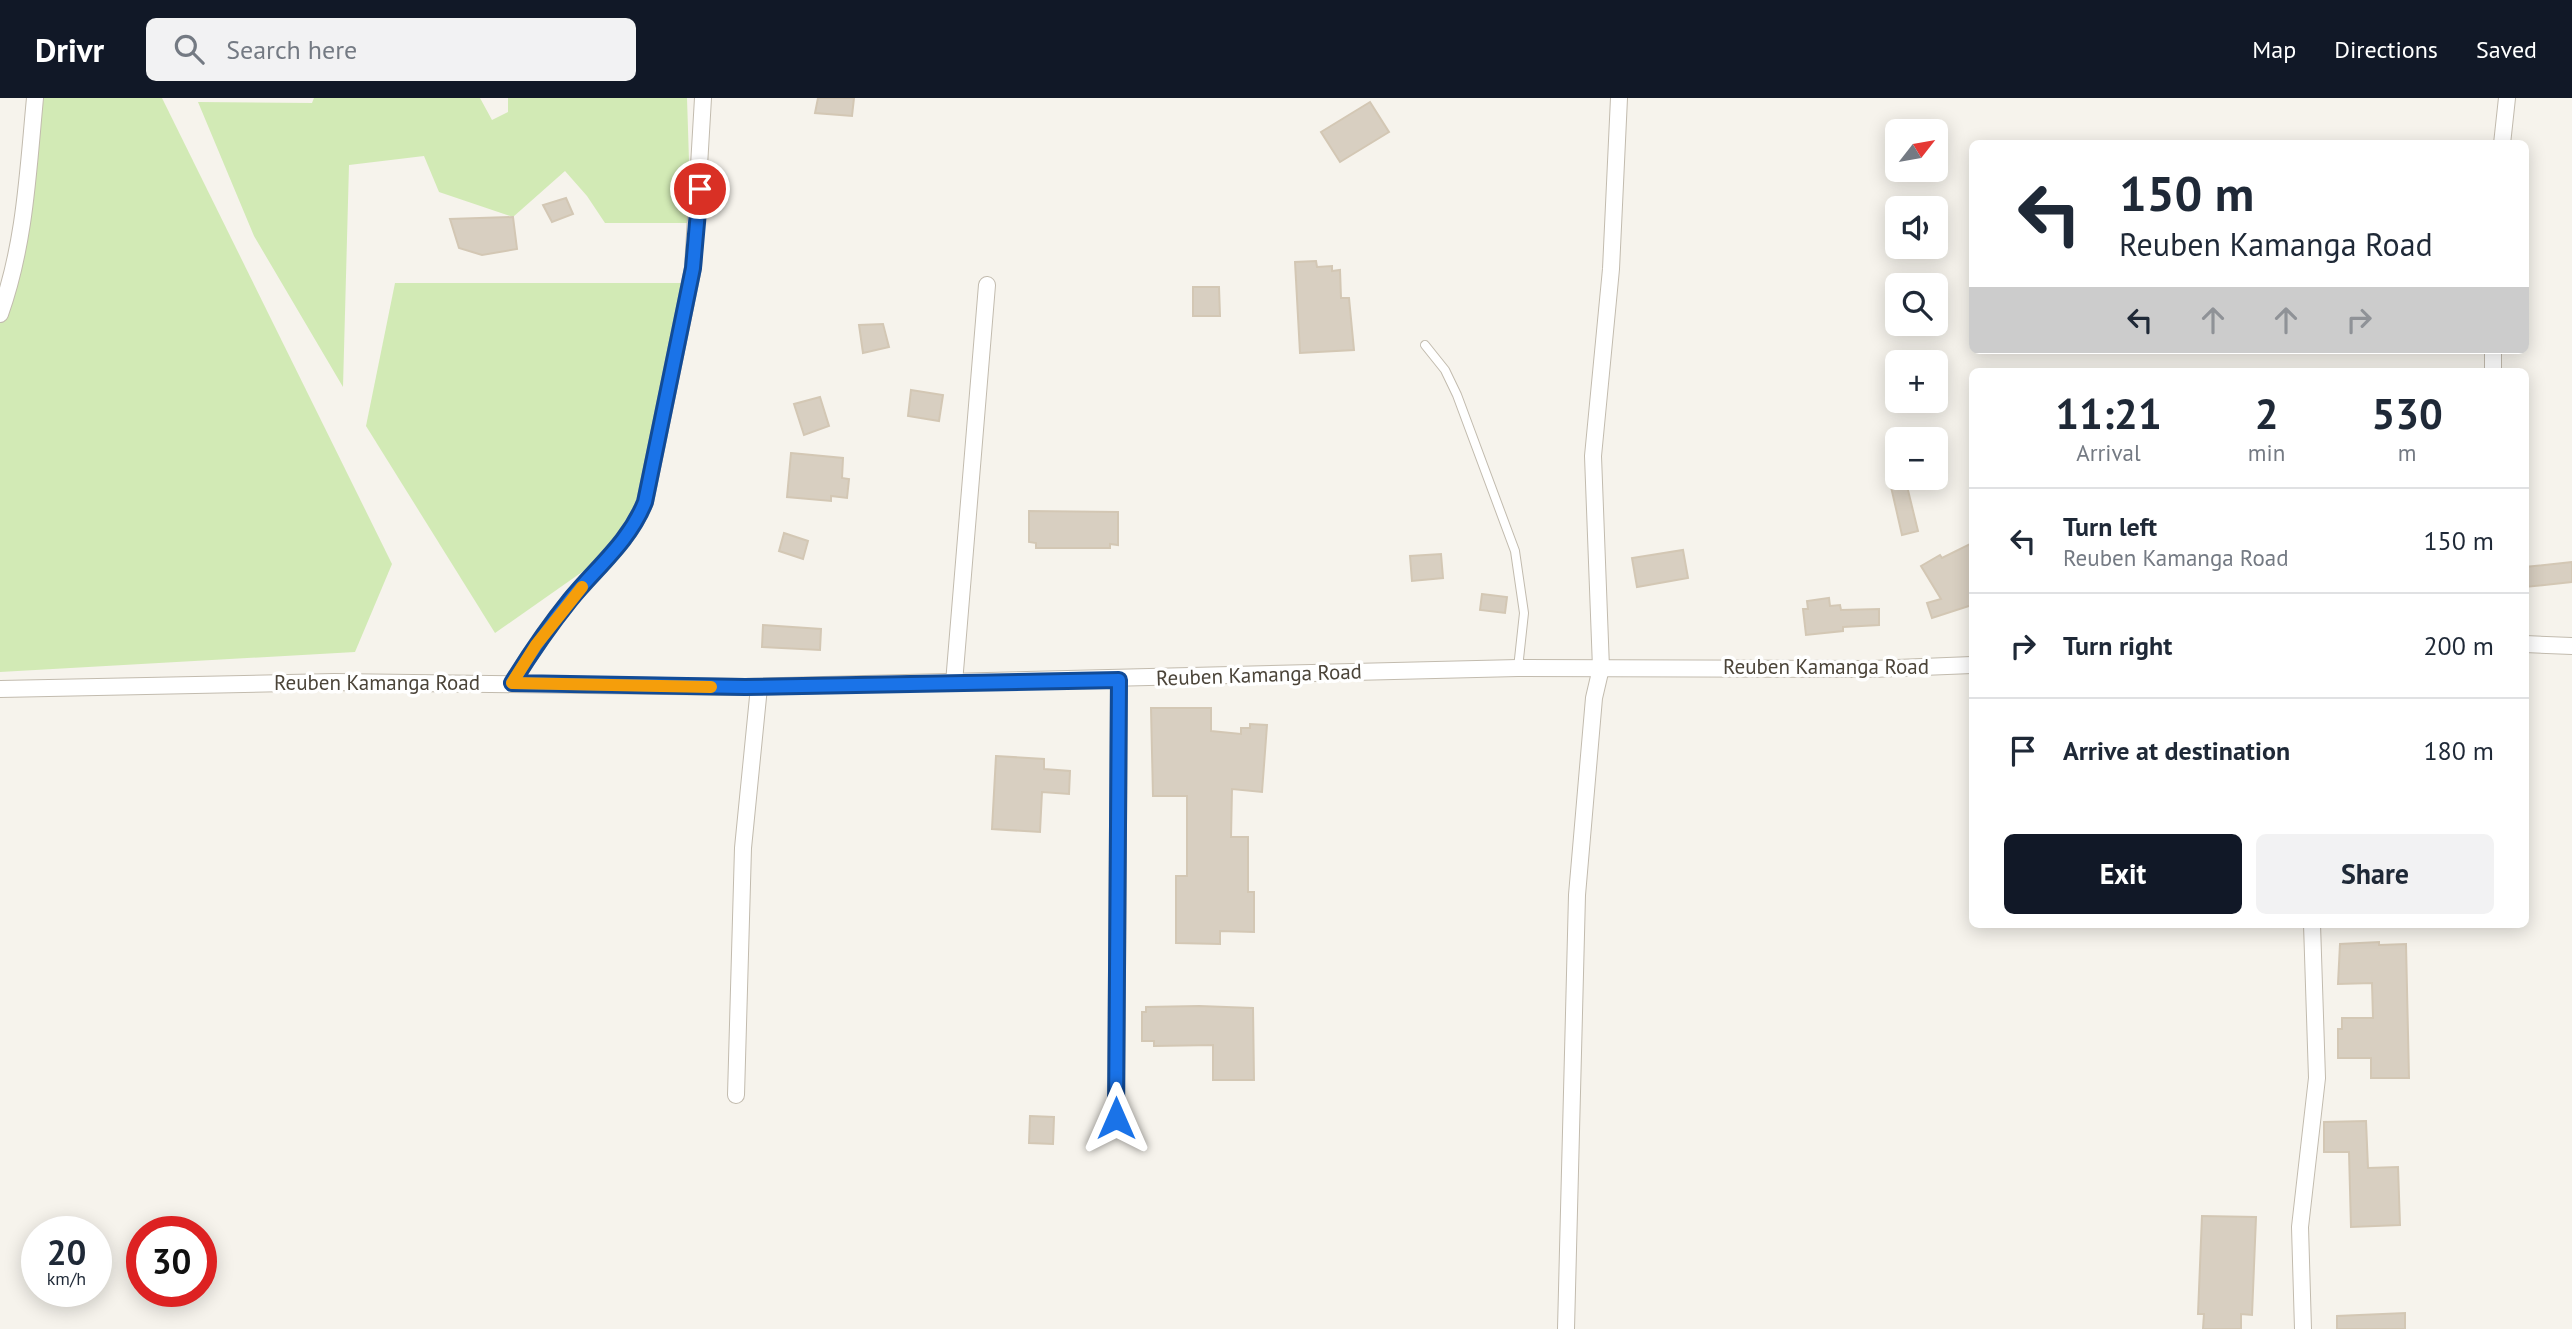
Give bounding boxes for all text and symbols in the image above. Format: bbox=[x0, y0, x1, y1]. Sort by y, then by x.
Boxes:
search box bbox=[146, 18, 636, 81]
text: Drivr bbox=[35, 28, 104, 71]
icon: search bbox=[170, 30, 208, 68]
text: Search here bbox=[226, 33, 357, 66]
text: Map bbox=[2252, 34, 2296, 65]
text: Directions bbox=[2334, 34, 2438, 65]
text: Saved bbox=[2476, 34, 2537, 65]
north arrow bbox=[1885, 119, 1948, 182]
map controls bbox=[1885, 119, 1948, 490]
pin bbox=[670, 159, 730, 219]
text: 150 m bbox=[2119, 161, 2254, 225]
icon: left bbox=[2004, 168, 2095, 259]
icon: arrive bbox=[681, 170, 719, 208]
button: sound bbox=[1885, 196, 1948, 259]
text: Reuben Kamanga Road bbox=[2119, 223, 2433, 265]
button: search bbox=[1885, 273, 1948, 336]
icon: left bbox=[2121, 301, 2159, 339]
icon: ahead bbox=[2194, 301, 2232, 339]
icon: ahead bbox=[2267, 301, 2305, 339]
icon: right bbox=[2340, 301, 2378, 339]
button: + bbox=[1885, 350, 1948, 413]
text: 11:21 bbox=[2055, 386, 2162, 441]
text: 2 bbox=[2255, 386, 2278, 441]
text: 530 bbox=[2371, 386, 2443, 441]
button: − bbox=[1885, 427, 1948, 490]
text: Arrival bbox=[2076, 438, 2141, 467]
text: min bbox=[2248, 438, 2285, 467]
text: m bbox=[2398, 438, 2416, 467]
text: Turn left bbox=[2063, 510, 2157, 543]
icon: left bbox=[2004, 522, 2042, 560]
text: 150 m bbox=[2423, 524, 2494, 557]
text: Reuben Kamanga Road bbox=[2063, 543, 2289, 572]
icon: right bbox=[2004, 627, 2042, 665]
text: Turn right bbox=[2063, 629, 2172, 662]
text: 200 m bbox=[2423, 629, 2494, 662]
street label: Reuben Kamanga Road bbox=[1723, 653, 1929, 680]
street label: Reuben Kamanga Road bbox=[1156, 657, 1362, 692]
street label: Reuben Kamanga Road bbox=[274, 669, 480, 696]
icon: arrive bbox=[2004, 732, 2042, 770]
text: Arrive at destination bbox=[2063, 734, 2290, 767]
text: 180 m bbox=[2423, 734, 2494, 767]
button: Exit bbox=[2004, 834, 2242, 914]
button: Share bbox=[2256, 834, 2494, 914]
position arrow bbox=[1079, 1081, 1153, 1155]
speed limit sign: 30 bbox=[126, 1216, 217, 1307]
text: 20 bbox=[47, 1229, 86, 1275]
text: km/h bbox=[47, 1267, 86, 1290]

